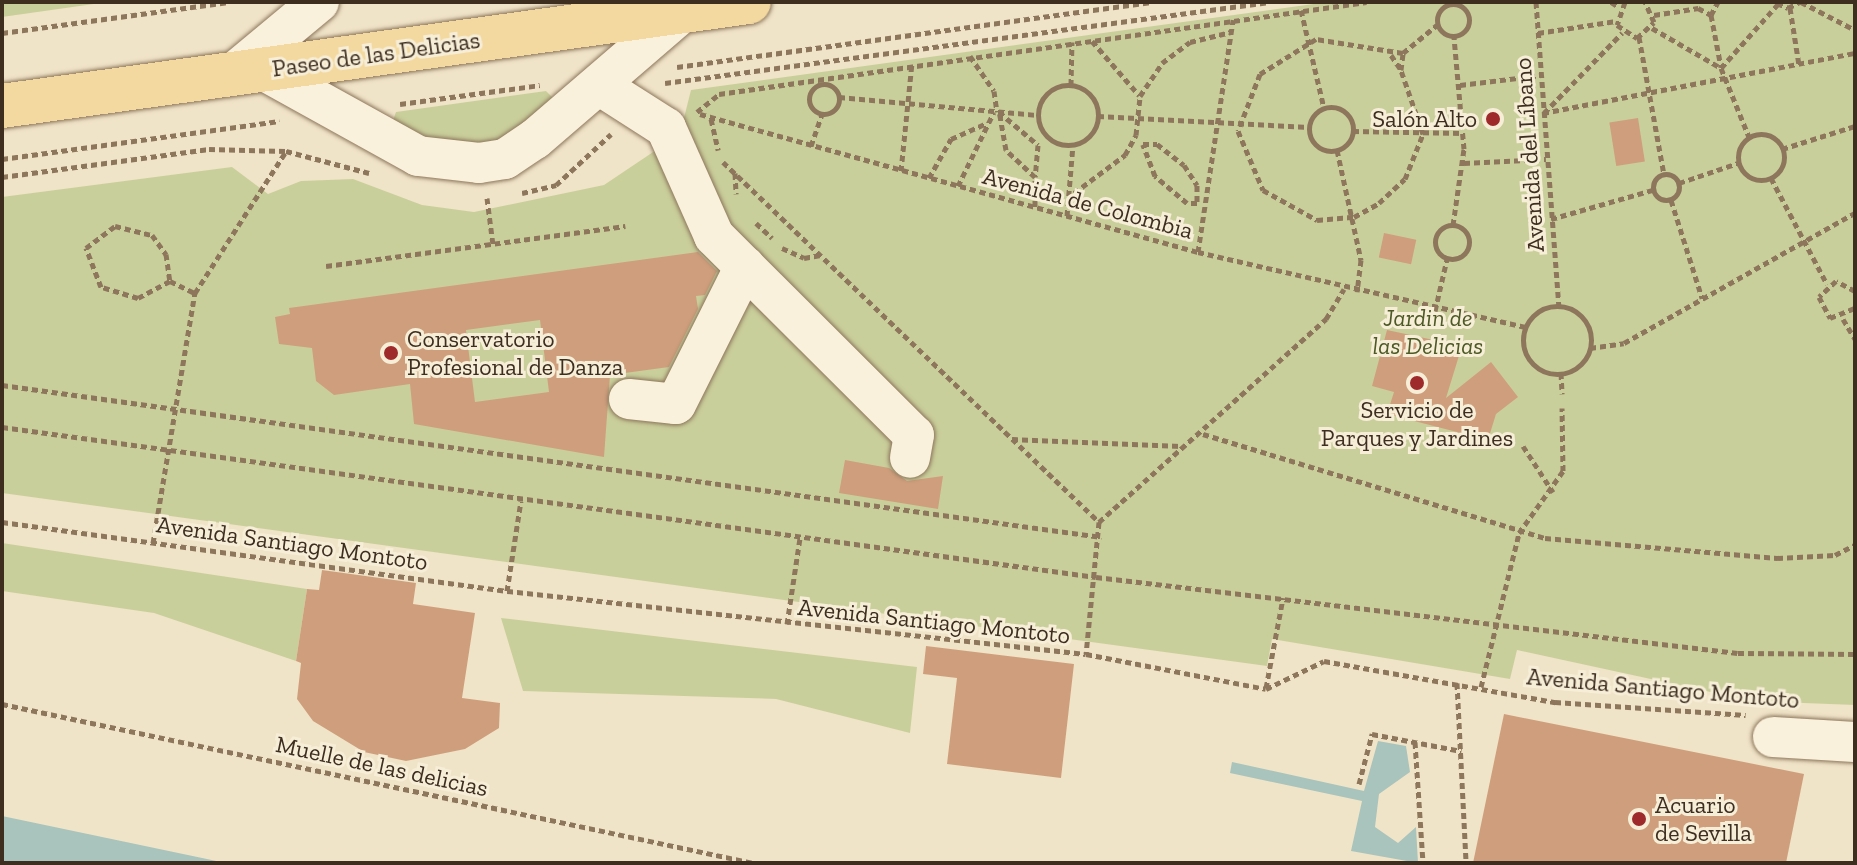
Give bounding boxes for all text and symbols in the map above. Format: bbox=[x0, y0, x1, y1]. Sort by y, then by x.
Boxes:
street label: Paseo de las Delicias bbox=[270, 25, 482, 83]
street label: Avenida del Líbano bbox=[1508, 57, 1550, 253]
place label: Salón Alto bbox=[1372, 105, 1477, 133]
marker: Salón Alto bbox=[1484, 110, 1502, 128]
street label: Avenida de Colombia bbox=[980, 161, 1196, 245]
park label: Jardin de las Delicias bbox=[1373, 304, 1483, 360]
place label: Conservatorio Profesional de Danza bbox=[407, 325, 623, 381]
marker: Conservatorio Profesional de Danza bbox=[382, 344, 400, 362]
marker: Servicio de Parques y Jardines bbox=[1408, 374, 1426, 392]
place label: Servicio de Parques y Jardines bbox=[1320, 396, 1514, 452]
street label: Avenida Santiago Montoto bbox=[155, 510, 429, 576]
street label: Avenida Santiago Montoto bbox=[796, 592, 1072, 650]
street label: Avenida Santiago Montoto bbox=[1525, 662, 1801, 714]
street label: Muelle de las delicias bbox=[273, 729, 491, 803]
place label: Acuario de Sevilla bbox=[1655, 791, 1752, 847]
marker: Acuario de Sevilla bbox=[1630, 810, 1648, 828]

